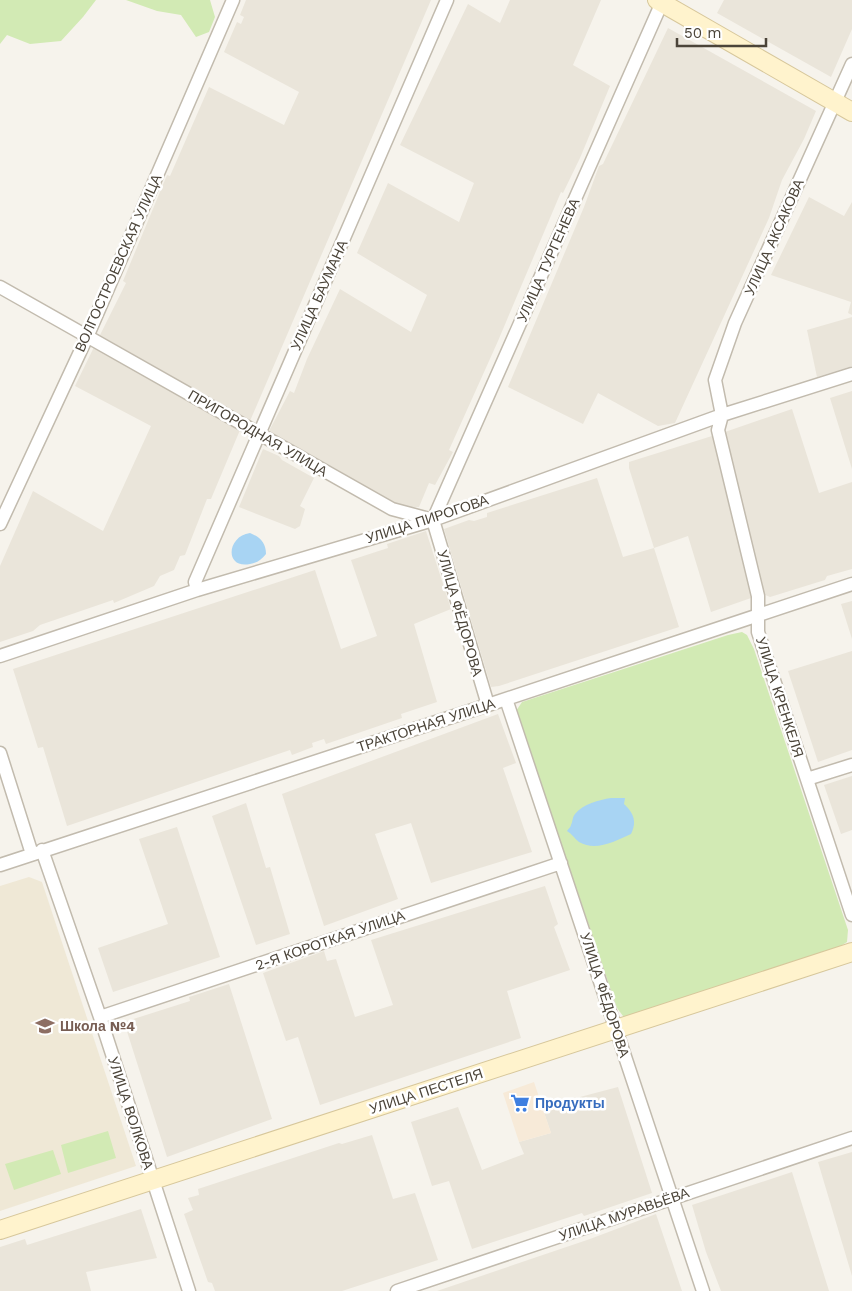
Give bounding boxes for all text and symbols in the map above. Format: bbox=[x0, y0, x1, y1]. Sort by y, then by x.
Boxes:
scale bar bbox=[677, 15, 766, 47]
text: 50 m bbox=[684, 24, 721, 42]
street label: ВОЛГОСТРОЕВСКАЯ УЛИЦА bbox=[72, 171, 165, 354]
street label: УЛИЦА АКСАКОВА bbox=[741, 176, 807, 298]
street label: УЛИЦА ТУРГЕНЕВА bbox=[514, 195, 583, 324]
street label: УЛИЦА БАУМАНА bbox=[287, 237, 351, 353]
street label: ПРИГОРОДНАЯ УЛИЦА bbox=[186, 387, 331, 480]
street label: УЛИЦА ПИРОГОВА bbox=[364, 491, 491, 546]
street label: УЛИЦА ФЁДОРОВА bbox=[434, 548, 486, 679]
street label: УЛИЦА КРЕНКЕЛЯ bbox=[753, 635, 807, 759]
street label: ТРАКТОРНАЯ УЛИЦА bbox=[355, 695, 498, 755]
street label: 2-Я КОРОТКАЯ УЛИЦА bbox=[253, 907, 407, 973]
street label: УЛИЦА ФЁДОРОВА bbox=[577, 930, 633, 1060]
school or university icon: Школа №4 bbox=[34, 1015, 56, 1037]
place label: Школа №4 bbox=[60, 1018, 135, 1034]
street label: УЛИЦА ВОЛКОВА bbox=[105, 1054, 157, 1172]
street label: УЛИЦА ПЕСТЕЛЯ bbox=[367, 1065, 485, 1117]
supermarket icon: Продукты bbox=[509, 1092, 531, 1114]
place label: Продукты bbox=[535, 1095, 605, 1111]
street label: УЛИЦА МУРАВЬЁВА bbox=[557, 1184, 692, 1244]

